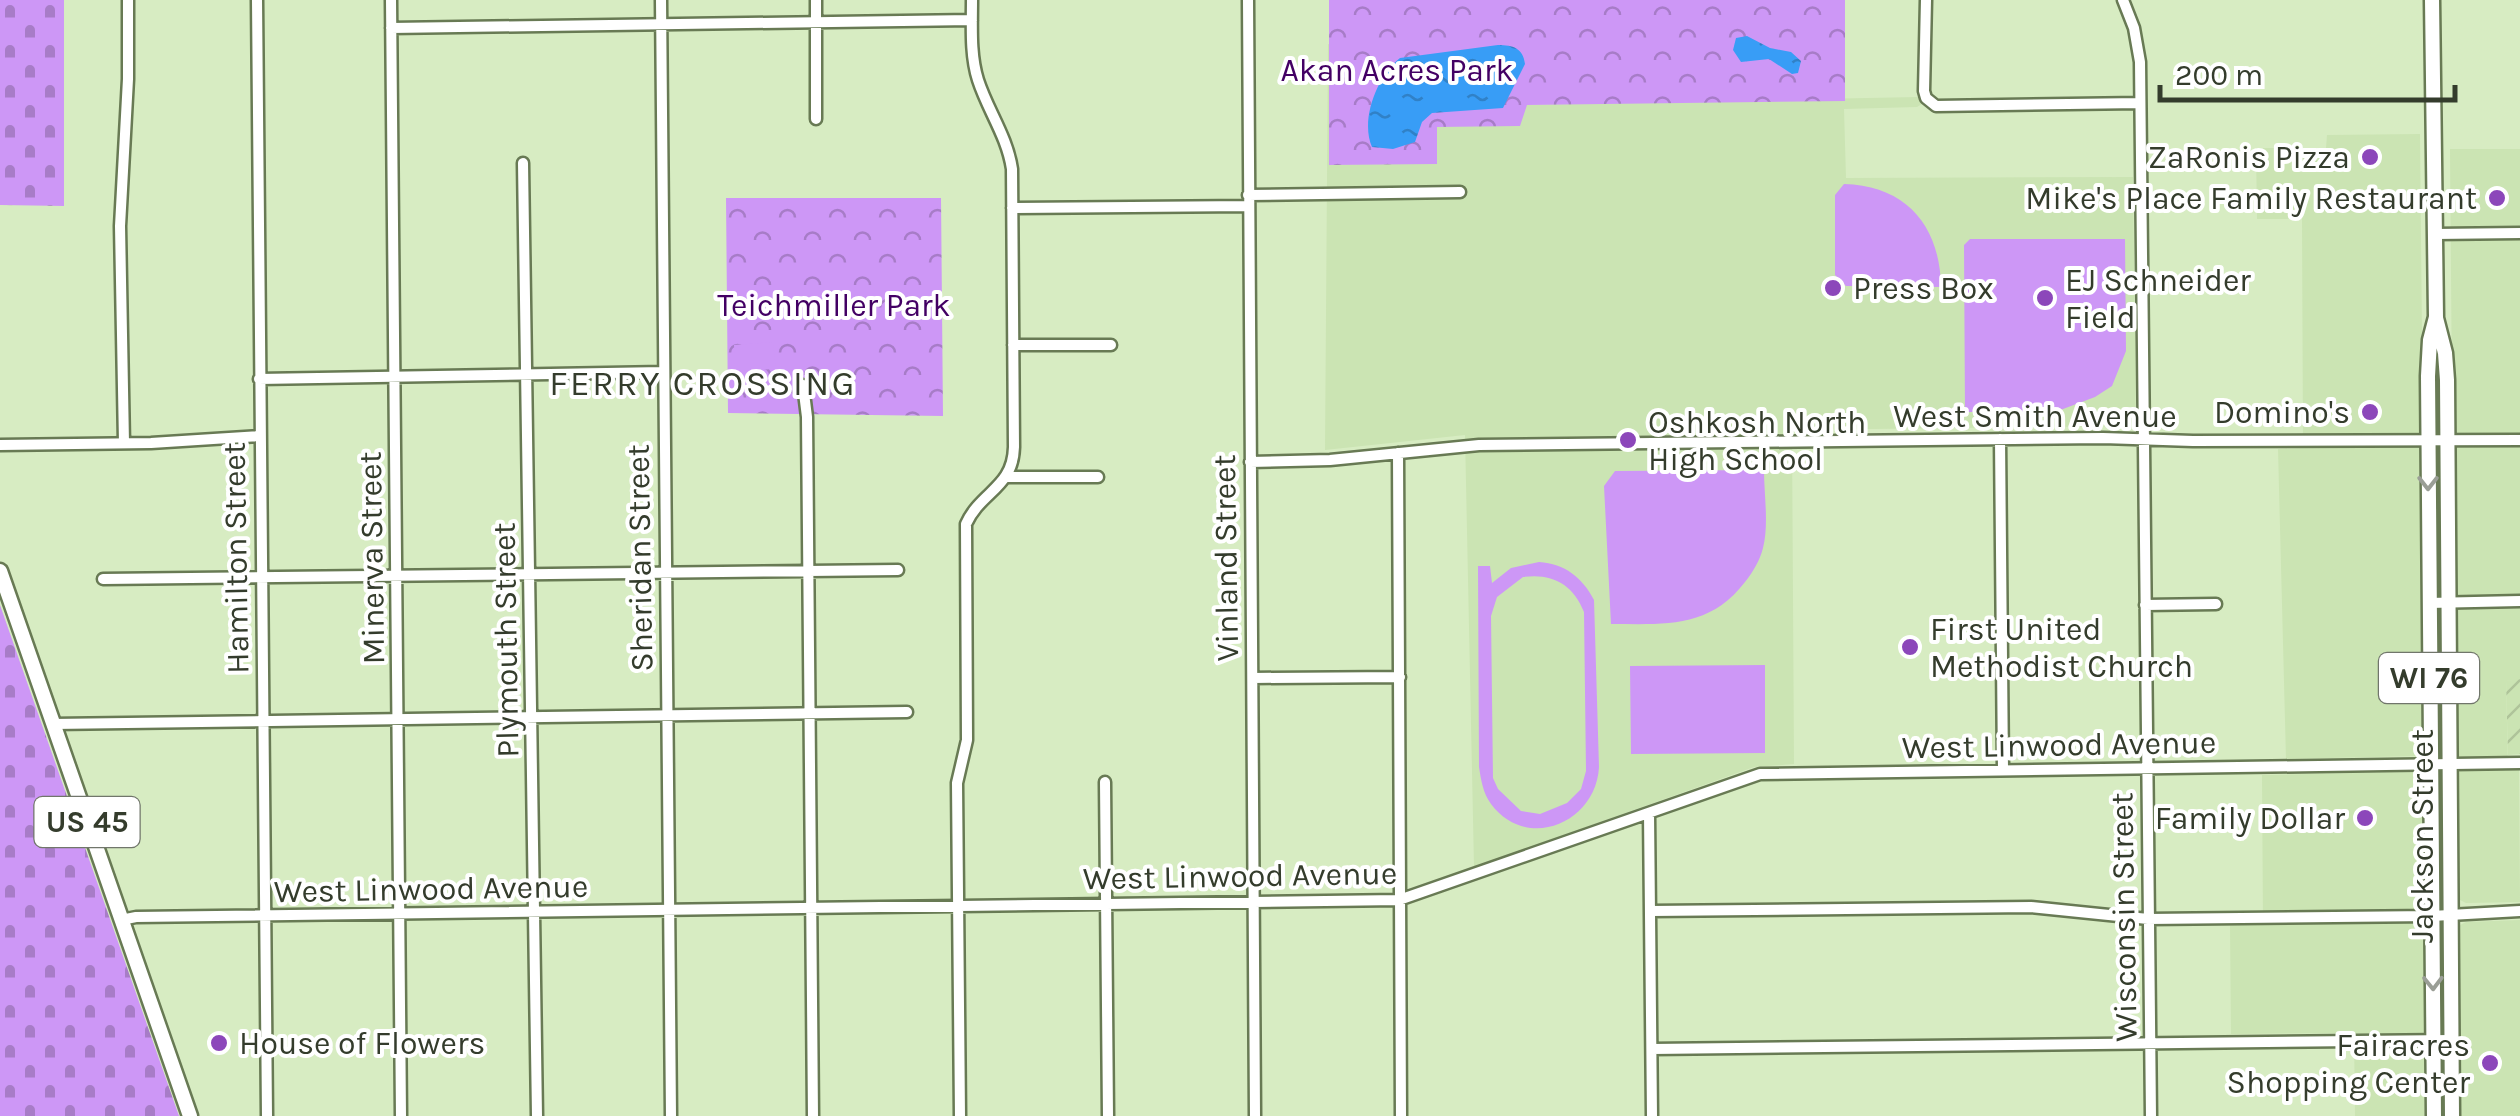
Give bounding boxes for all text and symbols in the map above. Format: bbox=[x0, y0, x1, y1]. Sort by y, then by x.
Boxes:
scale bar bbox=[2160, 40, 2455, 102]
park label: Akan Acres Park bbox=[1280, 52, 1514, 89]
text: 200 m bbox=[2175, 57, 2263, 93]
place label: ZaRonis Pizza bbox=[2148, 139, 2350, 176]
marker: ZaRonis Pizza bbox=[2359, 146, 2381, 168]
place label: Mike's Place Family Restaurant bbox=[2025, 180, 2477, 217]
marker: Mike's Place Family Restaurant bbox=[2486, 187, 2508, 209]
place label: EJ Schneider Field bbox=[2065, 262, 2251, 336]
place label: Press Box bbox=[1853, 270, 1994, 307]
marker: Press Box bbox=[1822, 277, 1844, 299]
park label: Teichmiller Park bbox=[717, 287, 951, 324]
marker: EJ Schneider Field bbox=[2034, 287, 2056, 309]
district label: FERRY CROSSING bbox=[549, 363, 857, 404]
place label: Domino's bbox=[2214, 394, 2350, 431]
street label: West Smith Avenue bbox=[1893, 398, 2177, 435]
marker: Domino's bbox=[2359, 401, 2381, 423]
place label: Oshkosh North High School bbox=[1648, 404, 1866, 478]
marker: Oshkosh North High School bbox=[1617, 429, 1639, 451]
street label: Hamilton Street bbox=[215, 442, 257, 674]
street label: Sheridan Street bbox=[620, 444, 660, 672]
street label: Minerva Street bbox=[352, 451, 392, 665]
street label: Vinland Street bbox=[1206, 454, 1246, 662]
one-way arrow bbox=[2417, 476, 2439, 492]
street label: Plymouth Street bbox=[485, 522, 527, 758]
place label: First United Methodist Church bbox=[1930, 611, 2193, 685]
marker: First United Methodist Church bbox=[1899, 636, 1921, 658]
road number: WI 76 bbox=[2379, 653, 2479, 703]
street label: West Linwood Avenue bbox=[1902, 724, 2216, 766]
street label: Jackson Street bbox=[2404, 729, 2441, 943]
street label: Wisconsin Street bbox=[2103, 792, 2145, 1042]
road number: US 45 bbox=[34, 797, 140, 847]
place label: Family Dollar bbox=[2155, 800, 2345, 837]
marker: Family Dollar bbox=[2354, 807, 2376, 829]
street label: West Linwood Avenue bbox=[1083, 855, 1397, 897]
street label: West Linwood Avenue bbox=[274, 868, 588, 910]
one-way arrow bbox=[2422, 976, 2443, 992]
place label: House of Flowers bbox=[239, 1025, 485, 1062]
place label: Fairacres Shopping Center bbox=[2227, 1027, 2470, 1101]
marker: House of Flowers bbox=[208, 1032, 230, 1054]
marker: Fairacres Shopping Center bbox=[2479, 1052, 2501, 1074]

